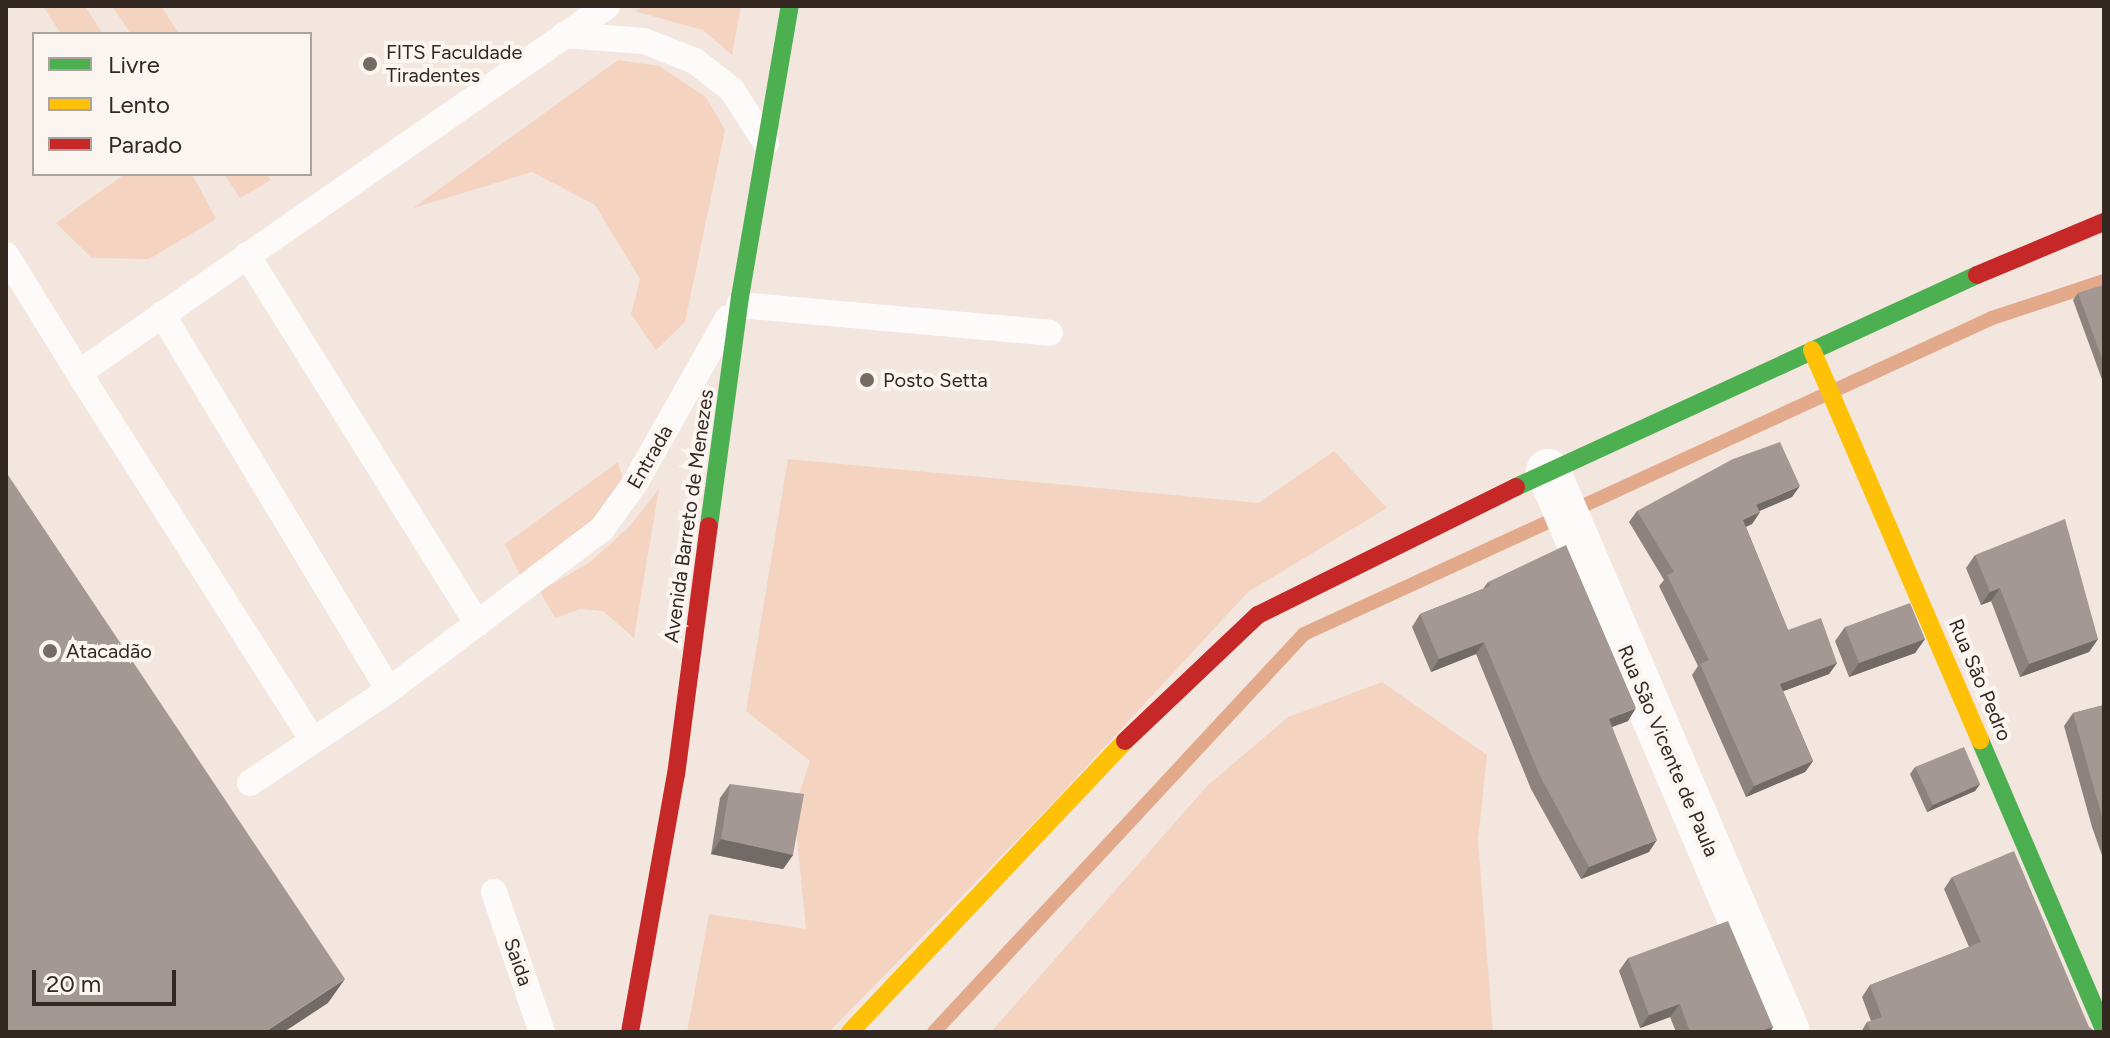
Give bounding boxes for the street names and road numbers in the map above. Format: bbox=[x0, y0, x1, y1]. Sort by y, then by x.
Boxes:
street label: Avenida Barreto de Menezes bbox=[659, 388, 719, 644]
street label: Entrada bbox=[622, 421, 678, 493]
street label: Rua São Pedro bbox=[1944, 615, 2016, 745]
street label: Rua São Vicente de Paula bbox=[1613, 642, 1723, 860]
street label: Saida bbox=[499, 935, 537, 989]

